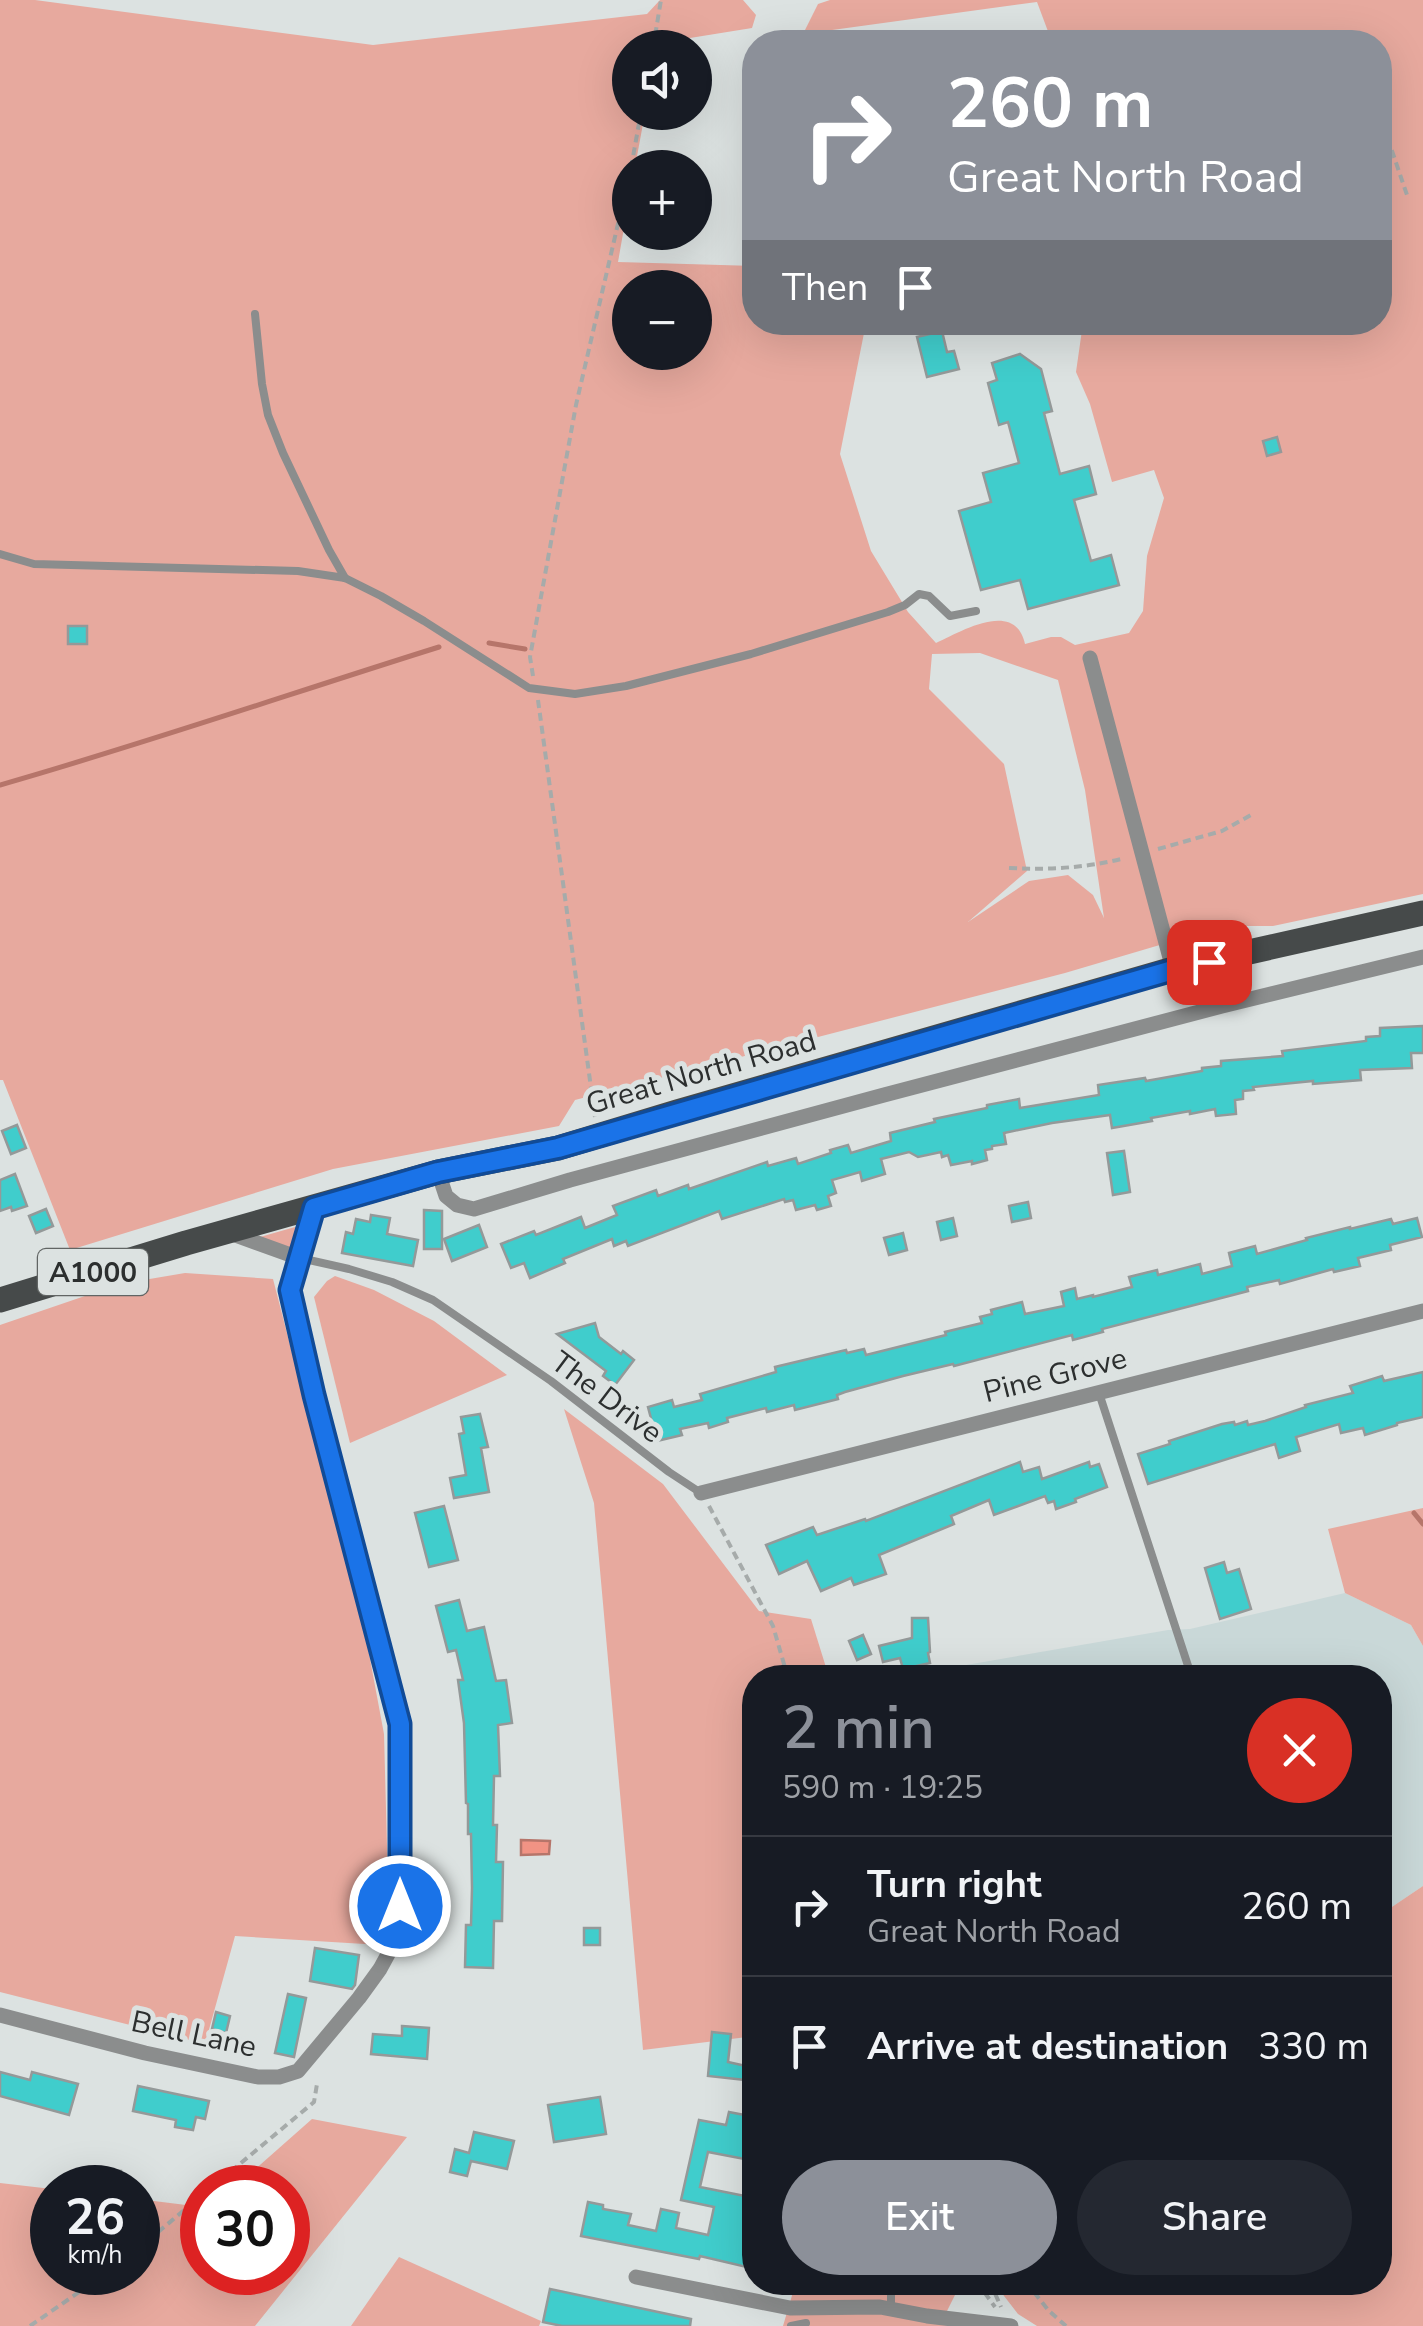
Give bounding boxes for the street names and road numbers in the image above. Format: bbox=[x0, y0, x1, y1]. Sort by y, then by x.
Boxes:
street label: Great North Road bbox=[581, 1020, 821, 1125]
road number: A1000 bbox=[38, 1249, 148, 1295]
street label: Pine Grove bbox=[979, 1338, 1131, 1413]
street label: The Drive bbox=[542, 1342, 671, 1453]
street label: Bell Lane bbox=[128, 2001, 260, 2068]

